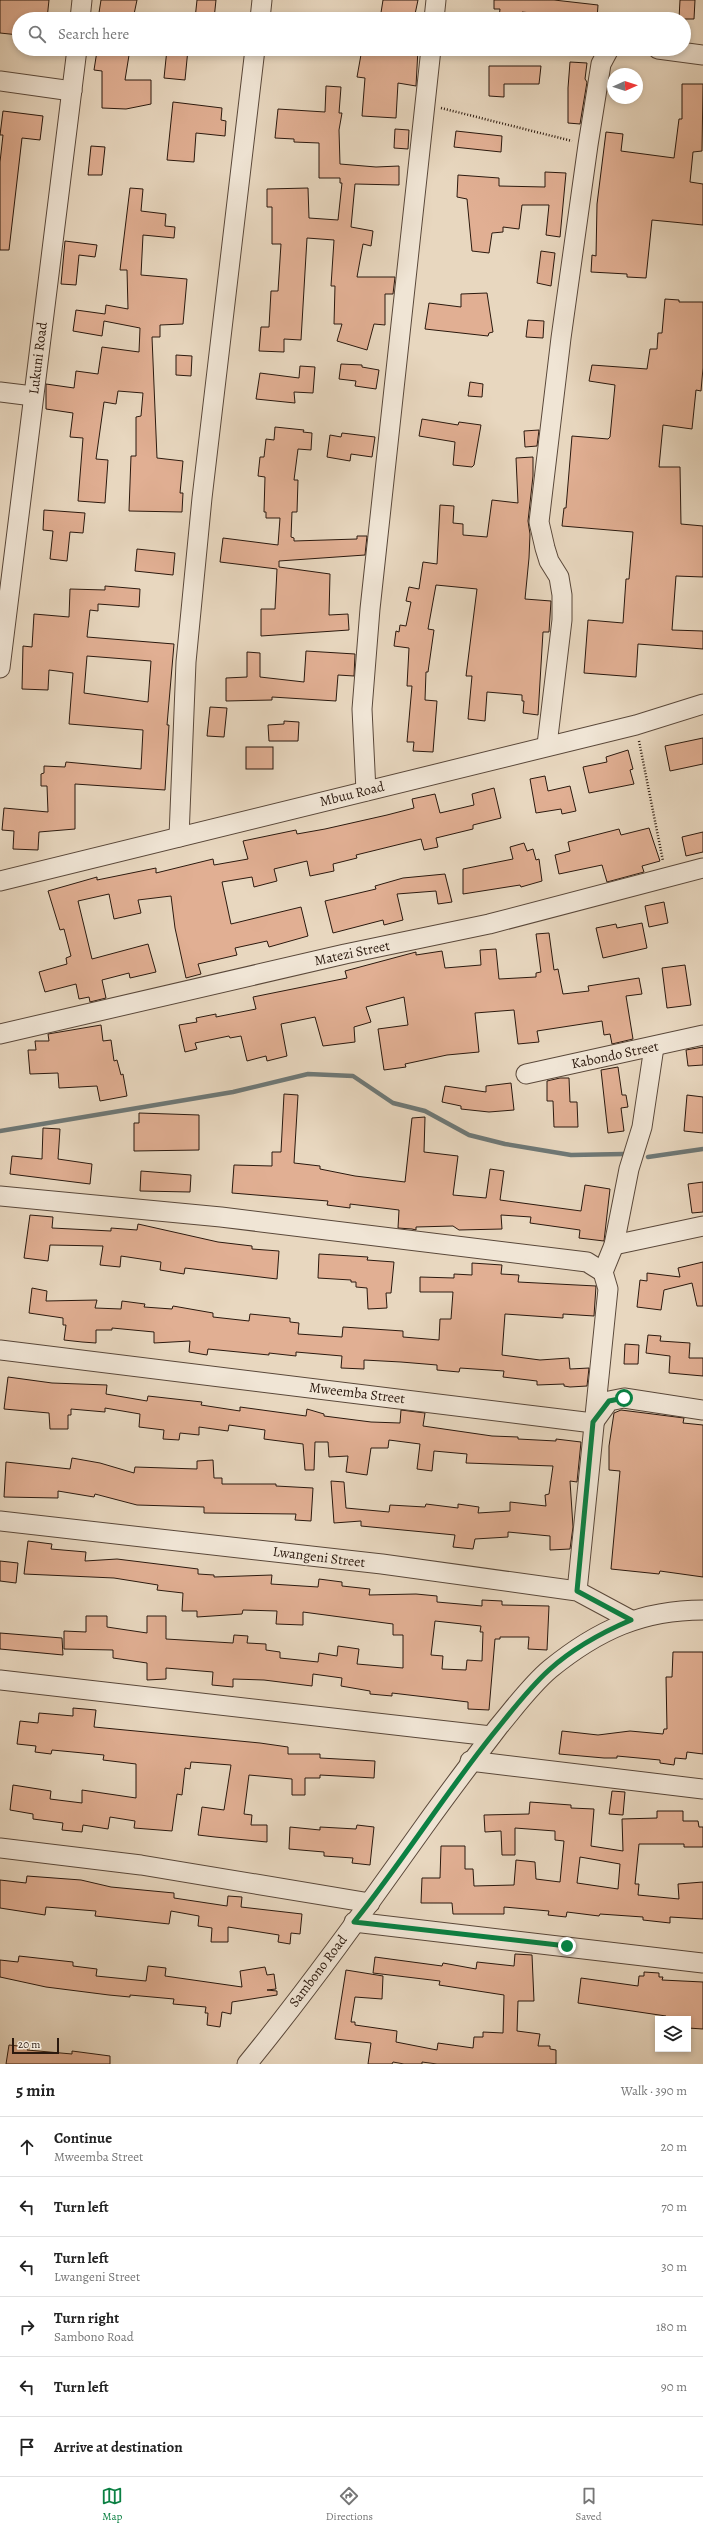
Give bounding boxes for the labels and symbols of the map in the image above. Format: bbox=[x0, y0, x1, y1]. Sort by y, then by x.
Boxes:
north arrow bbox=[607, 68, 643, 104]
street label: Lukuni Road bbox=[24, 320, 52, 395]
street label: Mbuu Road bbox=[318, 777, 387, 811]
street label: Matezi Street bbox=[312, 936, 392, 970]
street label: Kabondo Street bbox=[570, 1036, 661, 1074]
street label: Mweemba Street bbox=[308, 1378, 406, 1408]
route start bbox=[615, 1389, 633, 1407]
street label: Lwangeni Street bbox=[272, 1542, 367, 1572]
street label: Sambono Road bbox=[285, 1931, 352, 2011]
route end bbox=[558, 1937, 576, 1955]
scale bar bbox=[12, 2036, 59, 2055]

